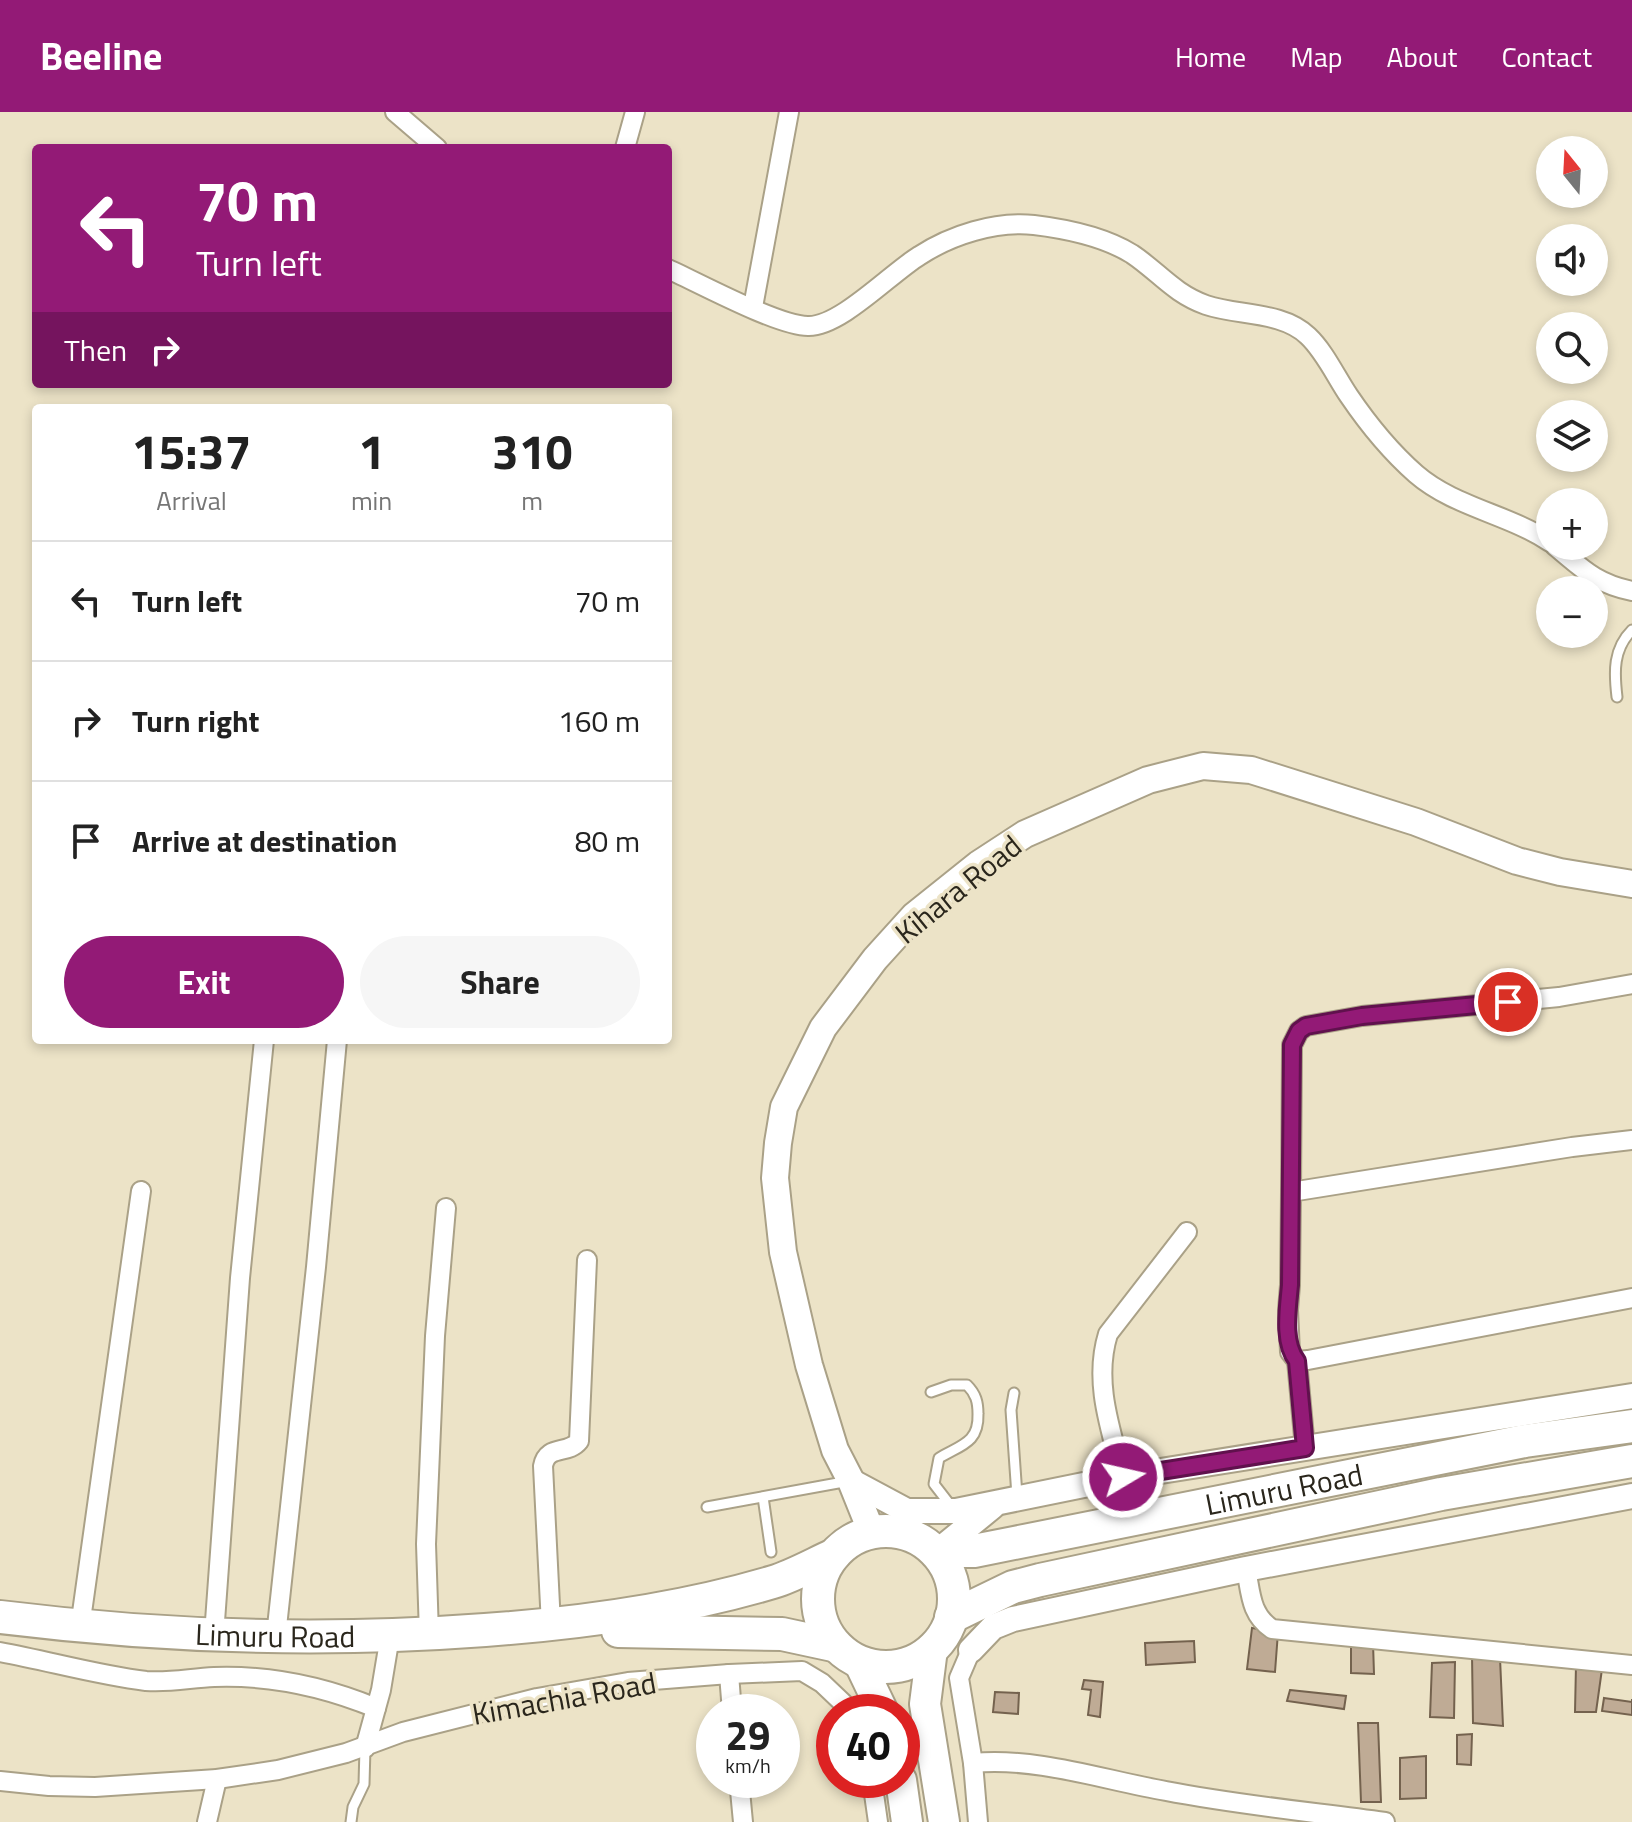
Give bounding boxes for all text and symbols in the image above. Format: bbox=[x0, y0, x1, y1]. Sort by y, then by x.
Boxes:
text: Beeline bbox=[40, 27, 162, 85]
text: Home bbox=[1175, 35, 1246, 78]
text: Map bbox=[1290, 35, 1343, 78]
text: About bbox=[1387, 35, 1457, 78]
text: Contact bbox=[1501, 35, 1592, 78]
north arrow bbox=[1536, 136, 1608, 208]
map controls bbox=[1536, 136, 1608, 648]
text: 70 m bbox=[196, 158, 318, 243]
icon: left bbox=[64, 176, 168, 280]
button: sound bbox=[1536, 224, 1608, 296]
text: Turn left bbox=[196, 235, 322, 290]
button: search bbox=[1536, 312, 1608, 384]
text: Then bbox=[64, 327, 127, 373]
icon: right bbox=[143, 328, 187, 372]
button: layers bbox=[1536, 400, 1608, 472]
text: 15:37 bbox=[132, 415, 251, 488]
text: 1 bbox=[358, 415, 385, 488]
text: 310 bbox=[492, 415, 572, 488]
text: Arrival bbox=[156, 481, 227, 520]
text: min bbox=[351, 481, 392, 520]
text: m bbox=[521, 481, 543, 520]
button: + bbox=[1536, 488, 1608, 560]
button: − bbox=[1536, 576, 1608, 648]
text: Turn left bbox=[132, 578, 242, 624]
text: 70 m bbox=[575, 578, 640, 624]
icon: left bbox=[64, 579, 108, 623]
text: Turn right bbox=[132, 698, 260, 744]
text: 160 m bbox=[558, 698, 640, 744]
icon: right bbox=[64, 699, 108, 743]
text: Arrive at destination bbox=[132, 818, 397, 864]
text: 80 m bbox=[575, 818, 640, 864]
icon: arrive bbox=[64, 819, 108, 863]
street label: Kihara Road bbox=[885, 823, 1031, 955]
button: Exit bbox=[64, 936, 344, 1028]
button: Share bbox=[360, 936, 640, 1028]
pin bbox=[1474, 968, 1542, 1036]
icon: arrive bbox=[1486, 980, 1530, 1024]
position arrow bbox=[1081, 1435, 1165, 1519]
street label: Limuru Road bbox=[1201, 1451, 1367, 1527]
street label: Limuru Road bbox=[194, 1611, 355, 1659]
street label: Kimachia Road bbox=[468, 1659, 660, 1737]
speed limit sign: 40 bbox=[816, 1694, 920, 1798]
text: 29 bbox=[726, 1705, 770, 1766]
text: km/h bbox=[725, 1750, 771, 1781]

